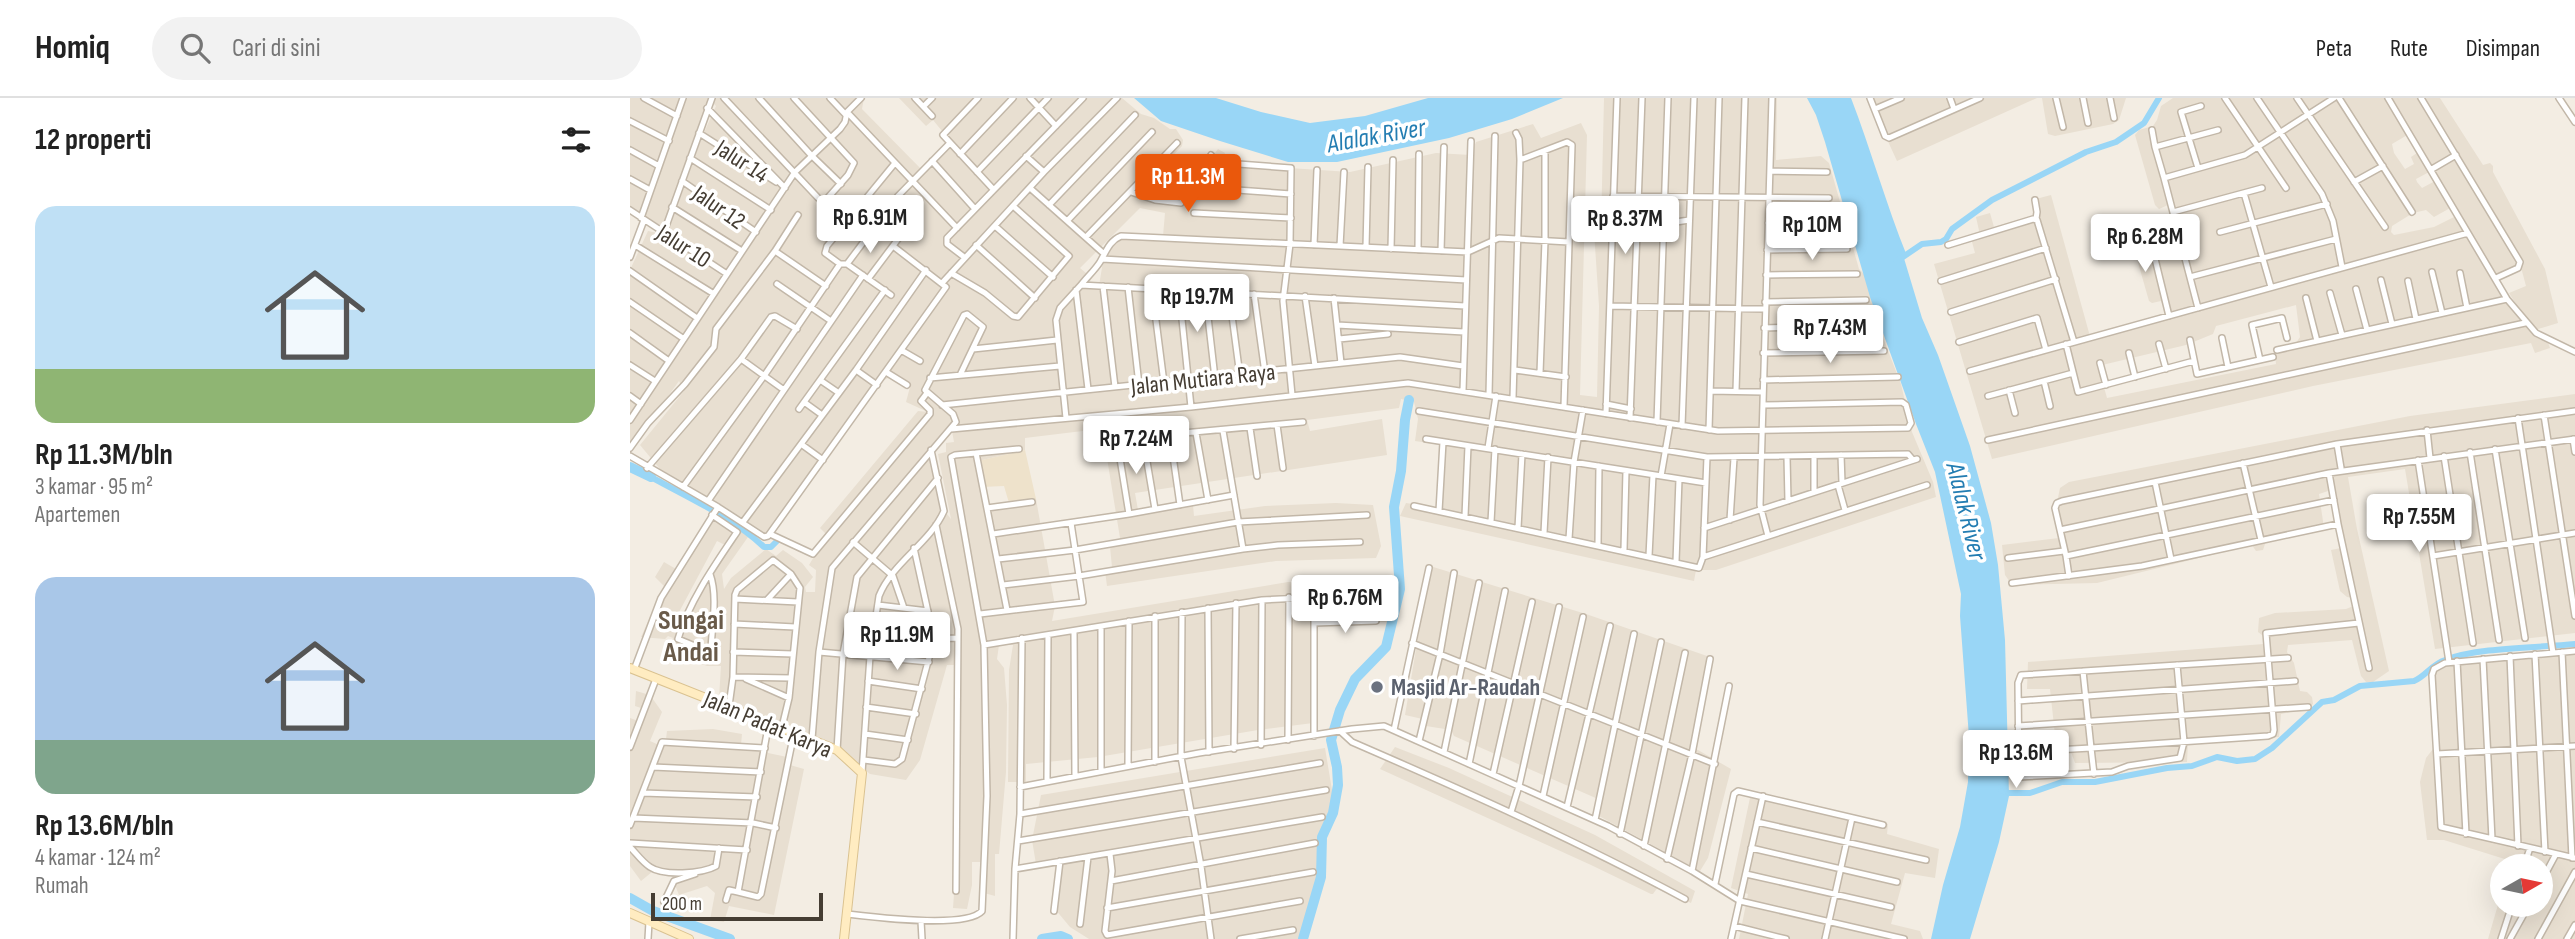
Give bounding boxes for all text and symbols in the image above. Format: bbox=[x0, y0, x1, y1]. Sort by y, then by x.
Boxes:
search box bbox=[152, 17, 642, 80]
text: Homiq bbox=[35, 28, 110, 68]
icon: search bbox=[176, 29, 214, 67]
text: Cari di sini bbox=[232, 33, 320, 64]
text: Peta bbox=[2316, 34, 2352, 63]
text: Rute bbox=[2390, 34, 2428, 63]
text: Disimpan bbox=[2466, 34, 2540, 63]
water label: Alalak River bbox=[1324, 112, 1429, 161]
icon: filters bbox=[557, 121, 595, 159]
text: 12 properti bbox=[35, 122, 151, 158]
street label: Jalur 14 bbox=[709, 133, 774, 189]
pin: Rp 11.3M bbox=[1116, 155, 1260, 214]
text: Rp 11.3M bbox=[1151, 163, 1225, 191]
street label: Jalur 12 bbox=[686, 178, 751, 236]
pin: Rp 6.91M bbox=[798, 195, 942, 255]
pin: Rp 8.37M bbox=[1553, 197, 1697, 256]
pin: Rp 10M bbox=[1755, 202, 1869, 262]
text: Rp 6.91M bbox=[833, 204, 907, 232]
text: Rp 8.37M bbox=[1587, 205, 1663, 233]
text: Rp 10M bbox=[1782, 211, 1842, 239]
pin: Rp 6.28M bbox=[2073, 214, 2217, 274]
street label: Jalur 10 bbox=[650, 218, 716, 275]
text: Rp 6.28M bbox=[2107, 223, 2183, 251]
icon: home bbox=[252, 252, 378, 378]
pin: Rp 19.7M bbox=[1125, 274, 1269, 334]
text: Rp 19.7M bbox=[1160, 283, 1234, 311]
pin: Rp 7.43M bbox=[1758, 306, 1902, 365]
text: Rp 7.43M bbox=[1793, 314, 1867, 342]
street label: Jalan Mutiara Raya bbox=[1129, 358, 1277, 402]
pin: Rp 7.24M bbox=[1064, 416, 1208, 476]
text: Rp 7.24M bbox=[1099, 425, 1173, 453]
text: Rp 11.3M/bln bbox=[35, 437, 173, 473]
water label: Alalak River bbox=[1938, 459, 1993, 565]
text: 3 kamar · 95 m² bbox=[35, 473, 153, 501]
pin: Rp 7.55M bbox=[2347, 494, 2491, 554]
text: Apartemen bbox=[35, 501, 120, 529]
text: Rp 7.55M bbox=[2383, 503, 2455, 531]
pin: Rp 6.76M bbox=[1273, 575, 1417, 635]
text: Rp 6.76M bbox=[1307, 584, 1383, 612]
district label: Sungai Andai bbox=[658, 604, 724, 669]
pin: Rp 11.9M bbox=[825, 612, 969, 672]
text: Rp 11.9M bbox=[860, 621, 934, 649]
icon: home bbox=[252, 623, 378, 749]
place label: Masjid Ar-Raudah bbox=[1391, 673, 1540, 702]
marker: Masjid Ar-Raudah bbox=[1369, 679, 1385, 695]
street label: Jalan Padat Karya bbox=[698, 684, 836, 764]
pin: Rp 13.6M bbox=[1944, 730, 2088, 790]
text: Rp 13.6M bbox=[1979, 739, 2053, 767]
text: Rp 13.6M/bln bbox=[35, 808, 174, 844]
text: 4 kamar · 124 m² bbox=[35, 844, 161, 872]
north arrow bbox=[2490, 854, 2553, 917]
map controls bbox=[2490, 854, 2553, 917]
text: Rumah bbox=[35, 872, 89, 900]
scale bar bbox=[651, 890, 822, 922]
text: 200 m bbox=[662, 893, 702, 916]

